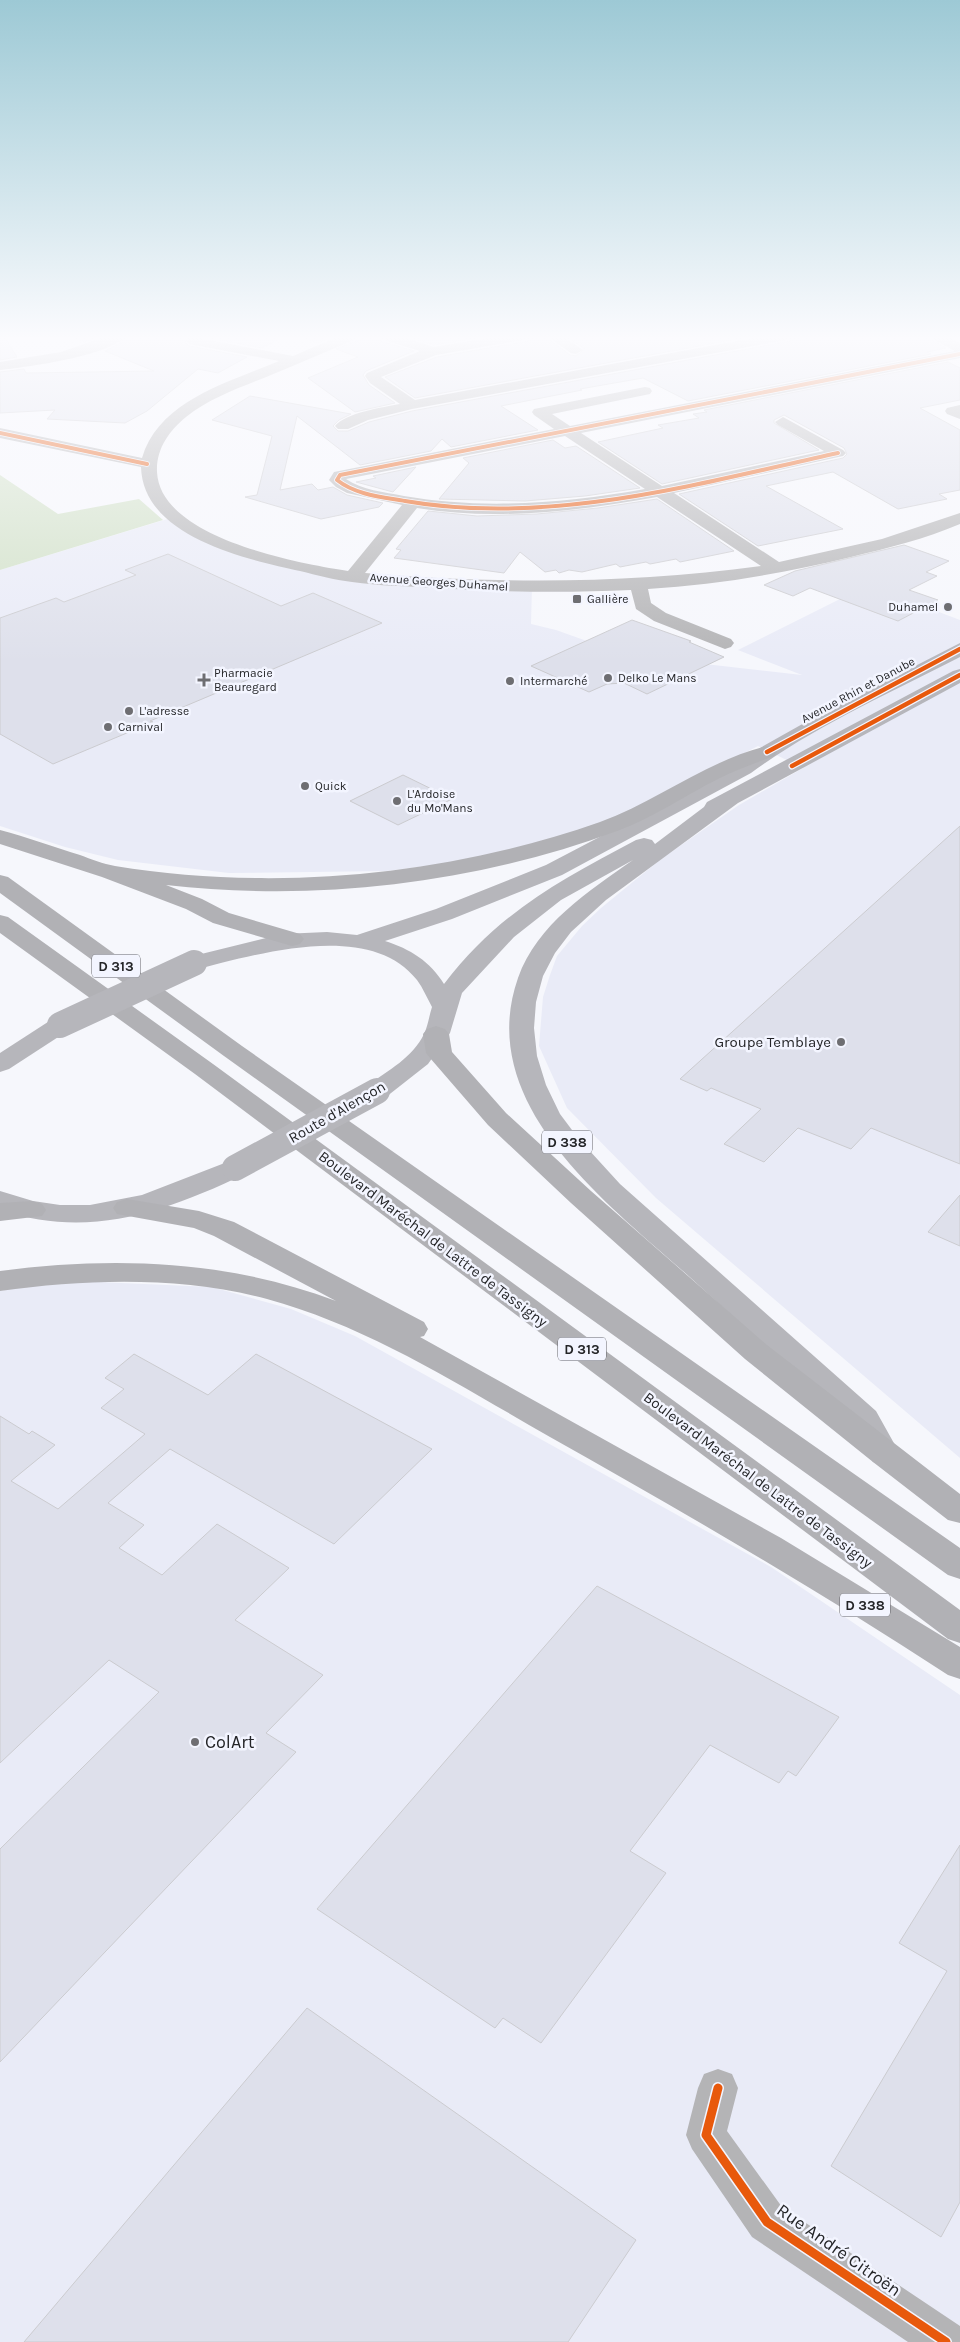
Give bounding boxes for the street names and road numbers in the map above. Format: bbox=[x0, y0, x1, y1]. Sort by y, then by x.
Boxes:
street label: Avenue Georges Duhamel bbox=[369, 570, 509, 594]
street label: Avenue Rhin et Danube bbox=[799, 654, 917, 726]
road number: D 313 bbox=[92, 954, 140, 978]
street label: Route d'Alençon bbox=[285, 1077, 389, 1147]
road number: D 338 bbox=[542, 1130, 592, 1154]
street label: Boulevard Maréchal de Lattre de Tassigny bbox=[315, 1147, 551, 1331]
road number: D 313 bbox=[558, 1338, 606, 1360]
street label: Boulevard Maréchal de Lattre de Tassigny bbox=[640, 1388, 876, 1572]
road number: D 338 bbox=[840, 1594, 890, 1616]
street label: Rue André Citroën bbox=[773, 2199, 905, 2301]

